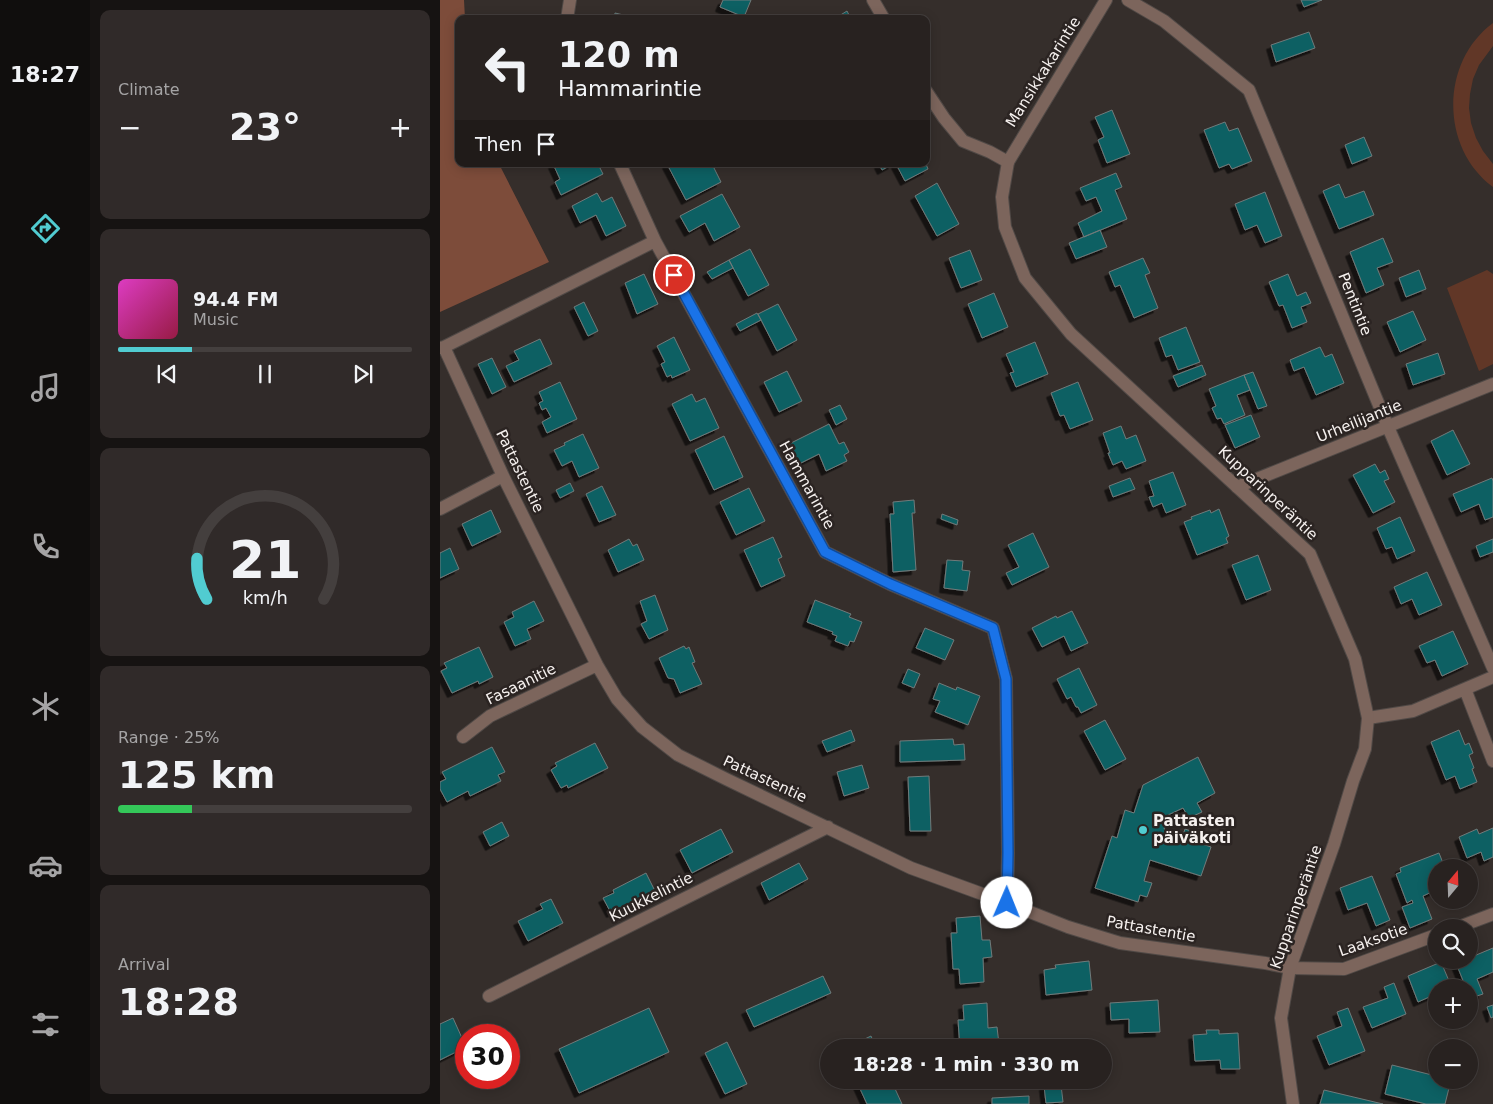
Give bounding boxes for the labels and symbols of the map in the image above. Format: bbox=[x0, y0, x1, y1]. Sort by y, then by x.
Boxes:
street label: Mansikkakarintie bbox=[1002, 14, 1084, 130]
pin bbox=[653, 254, 695, 296]
street label: Pentintie bbox=[1334, 270, 1376, 338]
street label: Urheilijantie bbox=[1314, 396, 1404, 446]
street label: Pattastentie bbox=[492, 427, 548, 515]
street label: Hammarintie bbox=[775, 438, 839, 532]
street label: Kupparinperäntie bbox=[1214, 442, 1322, 544]
street label: Fasaanitie bbox=[483, 659, 559, 709]
street label: Pattastentie bbox=[720, 752, 810, 806]
place label: Pattasten päiväkoti bbox=[1153, 812, 1235, 847]
marker: Pattasten päiväkoti bbox=[1137, 824, 1149, 836]
street label: Kupparinperäntie bbox=[1266, 843, 1326, 971]
north arrow bbox=[1428, 859, 1478, 909]
street label: Kuukkelintie bbox=[606, 868, 696, 926]
position arrow bbox=[980, 876, 1032, 928]
street label: Pattastentie bbox=[1105, 912, 1197, 946]
street label: Laaksotie bbox=[1336, 920, 1410, 960]
speed limit sign: 30 bbox=[455, 1024, 520, 1089]

